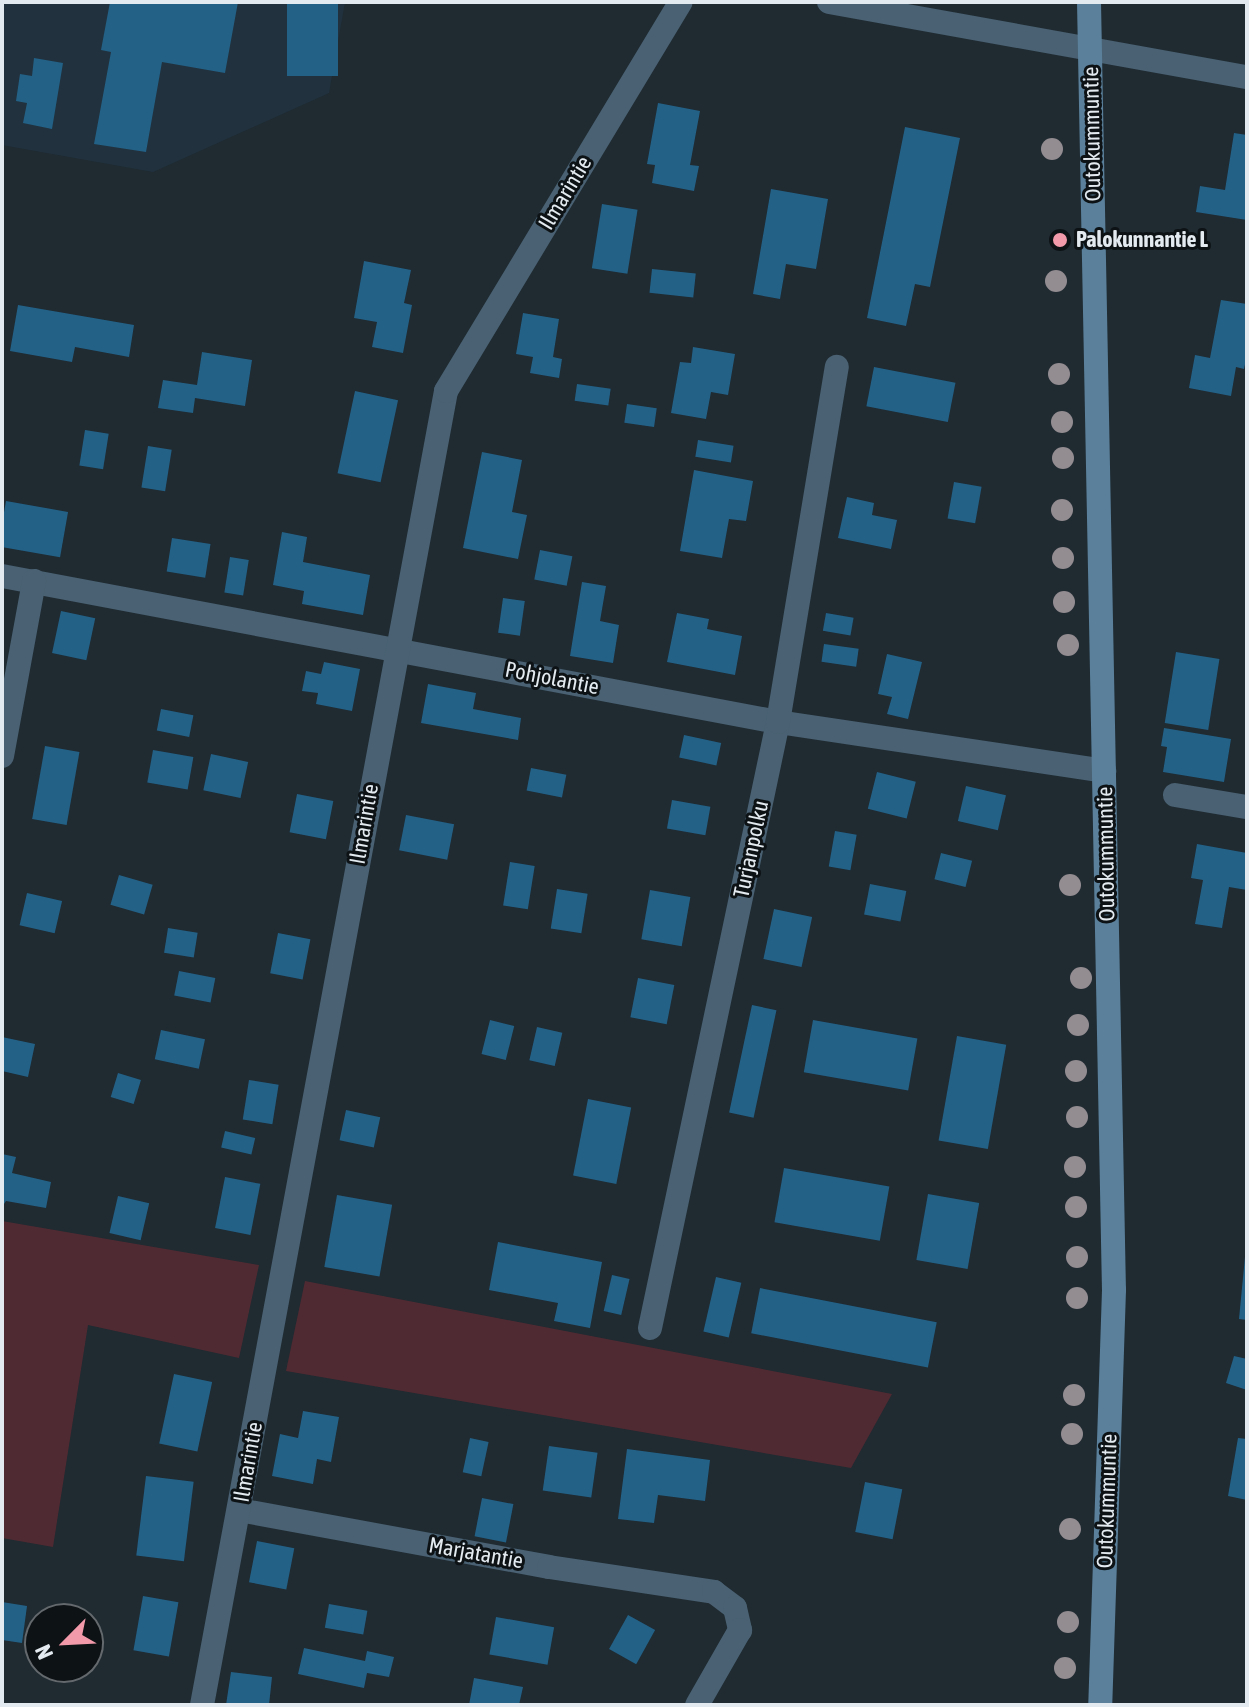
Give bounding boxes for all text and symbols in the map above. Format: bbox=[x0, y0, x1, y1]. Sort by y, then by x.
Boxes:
street label: Outokummuntie bbox=[1078, 66, 1106, 202]
street label: Ilmarintie bbox=[533, 151, 597, 235]
place label: Palokunnantie L bbox=[1076, 227, 1208, 253]
marker: Palokunnantie L bbox=[1051, 231, 1069, 249]
street label: Pohjolantie bbox=[503, 656, 601, 700]
street label: Ilmarintie bbox=[344, 782, 384, 866]
street label: Outokummuntie bbox=[1092, 786, 1120, 922]
street label: Turjanpolku bbox=[728, 798, 774, 900]
street label: Ilmarintie bbox=[228, 1420, 268, 1504]
street label: Outokummuntie bbox=[1091, 1433, 1123, 1569]
street label: Marjatantie bbox=[427, 1532, 525, 1574]
north arrow bbox=[24, 1603, 104, 1683]
text: N bbox=[29, 1641, 58, 1663]

